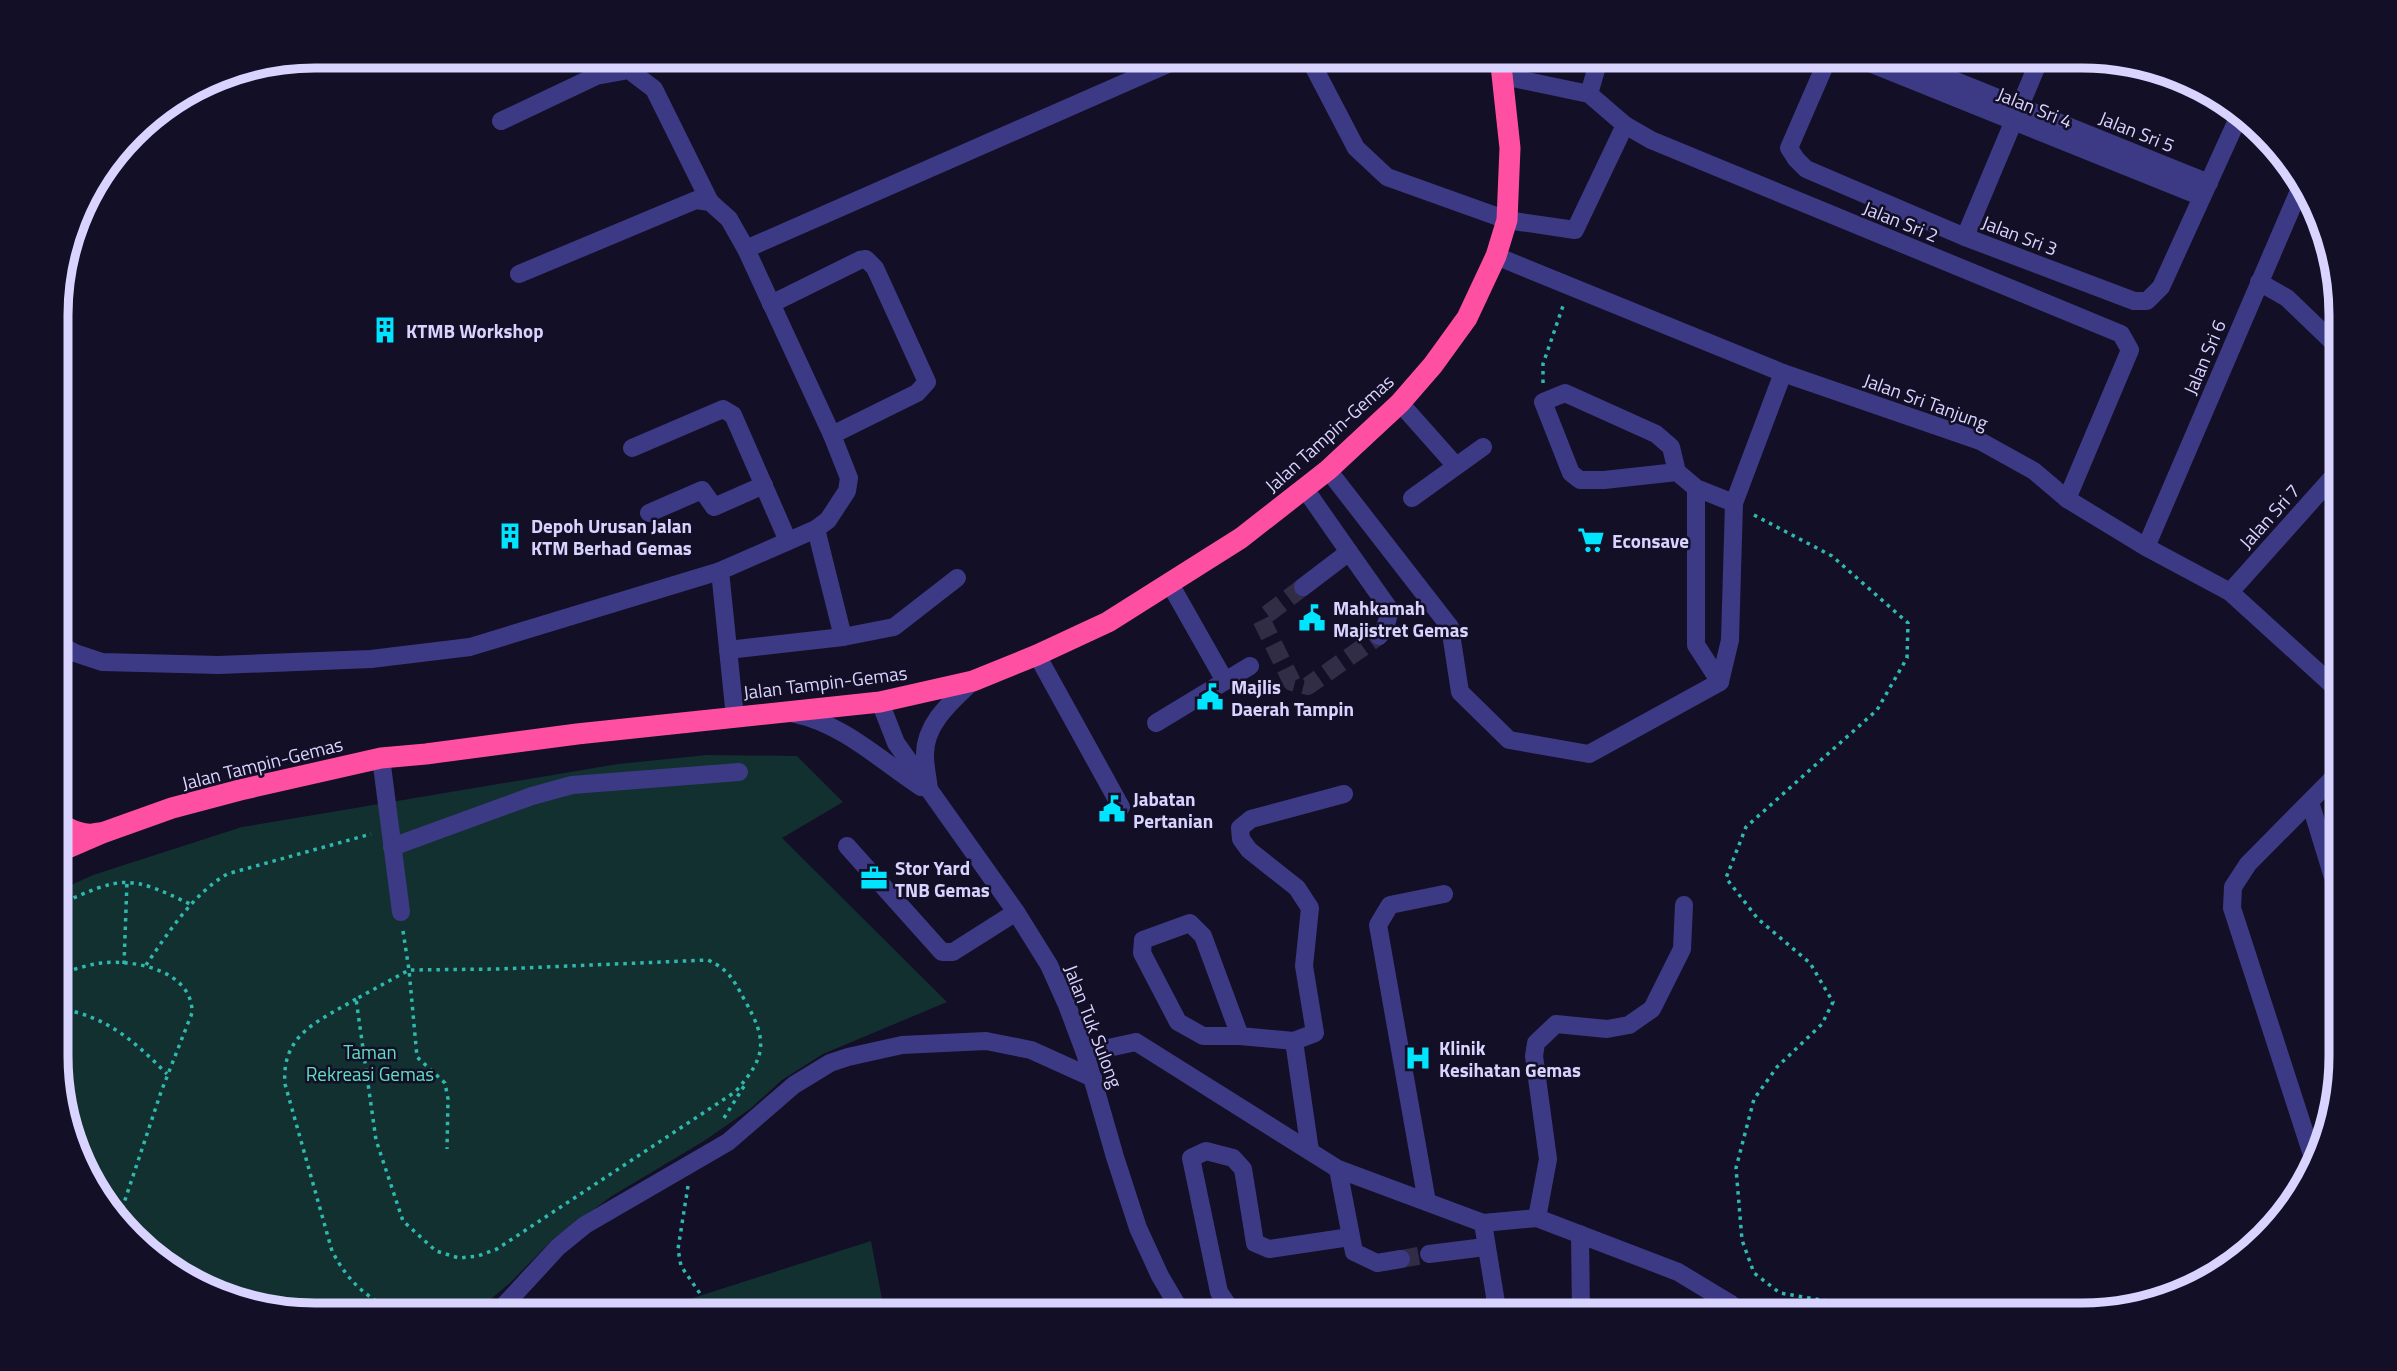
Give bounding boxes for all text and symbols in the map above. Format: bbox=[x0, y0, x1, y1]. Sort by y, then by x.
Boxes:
street label: Jalan Sri 4 bbox=[1993, 79, 2077, 135]
street label: Jalan Sri 5 bbox=[2095, 103, 2179, 159]
street label: Jalan Sri 2 bbox=[1859, 193, 1943, 249]
street label: Jalan Sri 3 bbox=[1978, 207, 2062, 263]
building icon: KTMB Workshop bbox=[370, 315, 400, 345]
street label: Jalan Sri 6 bbox=[2175, 315, 2233, 399]
place label: KTMB Workshop bbox=[406, 316, 544, 345]
street label: Jalan Sri Tanjung bbox=[1860, 365, 1993, 437]
street label: Jalan Tampin-Gemas bbox=[1258, 367, 1400, 499]
street label: Jalan Sri 7 bbox=[2232, 477, 2306, 555]
place label: Depoh Urusan Jalan KTM Berhad Gemas bbox=[531, 511, 692, 562]
building icon: Depoh Urusan Jalan KTM Berhad Gemas bbox=[495, 521, 525, 551]
supermarket icon: Econsave bbox=[1576, 525, 1606, 555]
place label: Econsave bbox=[1612, 526, 1689, 555]
place label: Mahkamah Majistret Gemas bbox=[1333, 593, 1469, 644]
public building icon: Mahkamah Majistret Gemas bbox=[1297, 603, 1327, 633]
street label: Jalan Tampin-Gemas bbox=[741, 658, 909, 706]
place label: Majlis Daerah Tampin bbox=[1231, 672, 1354, 723]
public building icon: Majlis Daerah Tampin bbox=[1195, 682, 1225, 712]
street label: Jalan Tampin-Gemas bbox=[178, 729, 346, 797]
place label: Jabatan Pertanian bbox=[1133, 784, 1213, 835]
public building icon: Jabatan Pertanian bbox=[1097, 794, 1127, 824]
place label: Stor Yard TNB Gemas bbox=[895, 853, 990, 904]
office icon: Stor Yard TNB Gemas bbox=[859, 863, 889, 893]
street label: Jalan Tuk Sulong bbox=[1057, 960, 1131, 1092]
place label: Klinik Kesihatan Gemas bbox=[1439, 1033, 1581, 1084]
park label: Taman Rekreasi Gemas bbox=[306, 1037, 434, 1088]
hospital icon: Klinik Kesihatan Gemas bbox=[1403, 1043, 1433, 1073]

